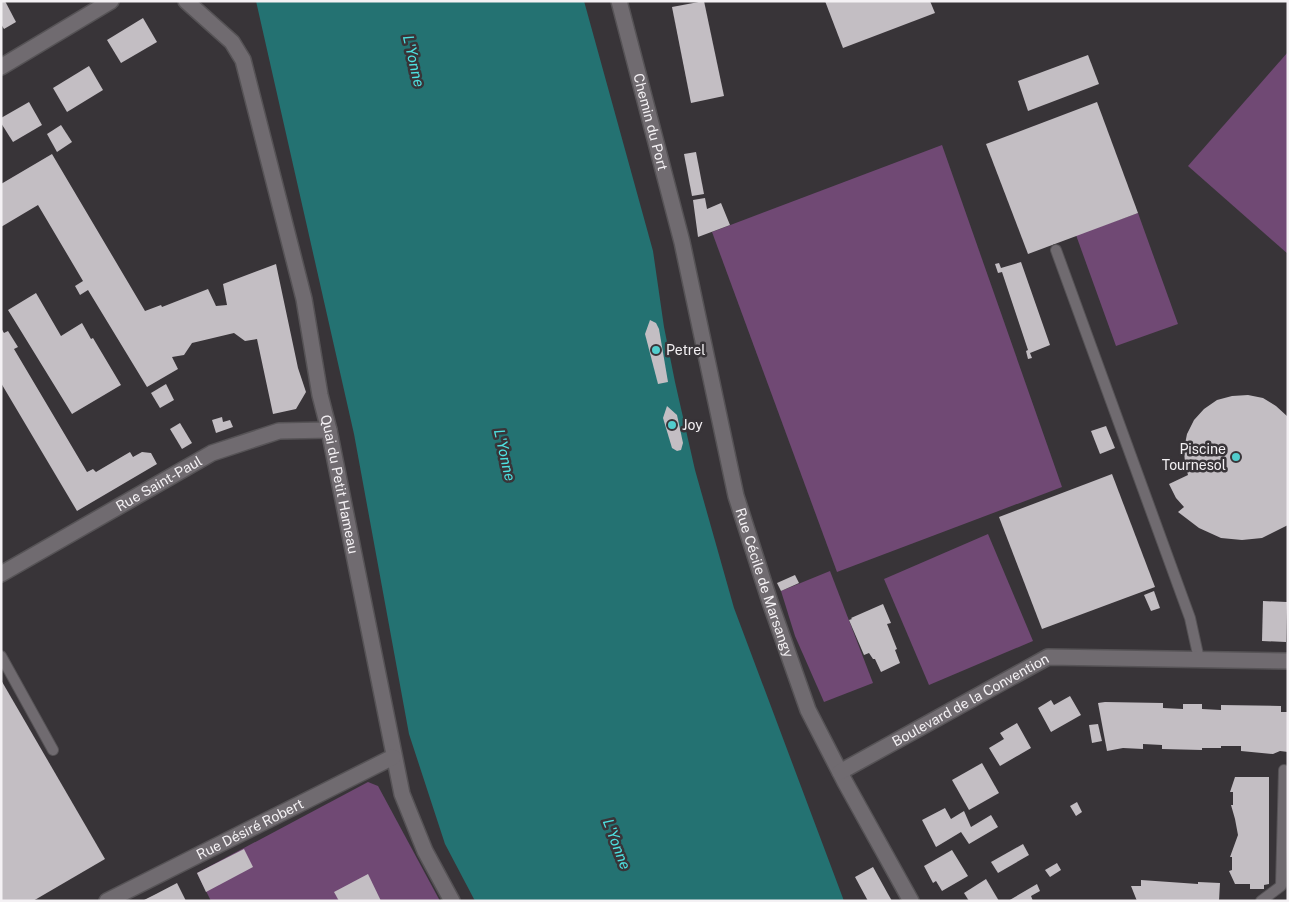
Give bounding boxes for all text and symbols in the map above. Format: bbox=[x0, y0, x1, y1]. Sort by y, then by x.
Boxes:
water label: L'Yonne bbox=[400, 33, 428, 89]
street label: Chemin du Port bbox=[630, 72, 671, 172]
place label: Petrel bbox=[666, 342, 705, 358]
marker: Petrel bbox=[650, 344, 662, 356]
street label: Quai du Petit Hameau bbox=[317, 413, 362, 555]
place label: Joy bbox=[682, 417, 703, 433]
marker: Joy bbox=[666, 419, 678, 431]
water label: L'Yonne bbox=[491, 427, 519, 483]
place label: Piscine Tournesol bbox=[1162, 441, 1226, 473]
marker: Piscine Tournesol bbox=[1230, 451, 1242, 463]
street label: Rue Saint-Paul bbox=[113, 452, 205, 514]
street label: Rue Cécile de Marsangy bbox=[732, 506, 797, 660]
street label: Boulevard de la Convention bbox=[889, 650, 1052, 750]
street label: Rue Désiré Robert bbox=[194, 795, 306, 863]
water label: L'Yonne bbox=[600, 816, 634, 872]

